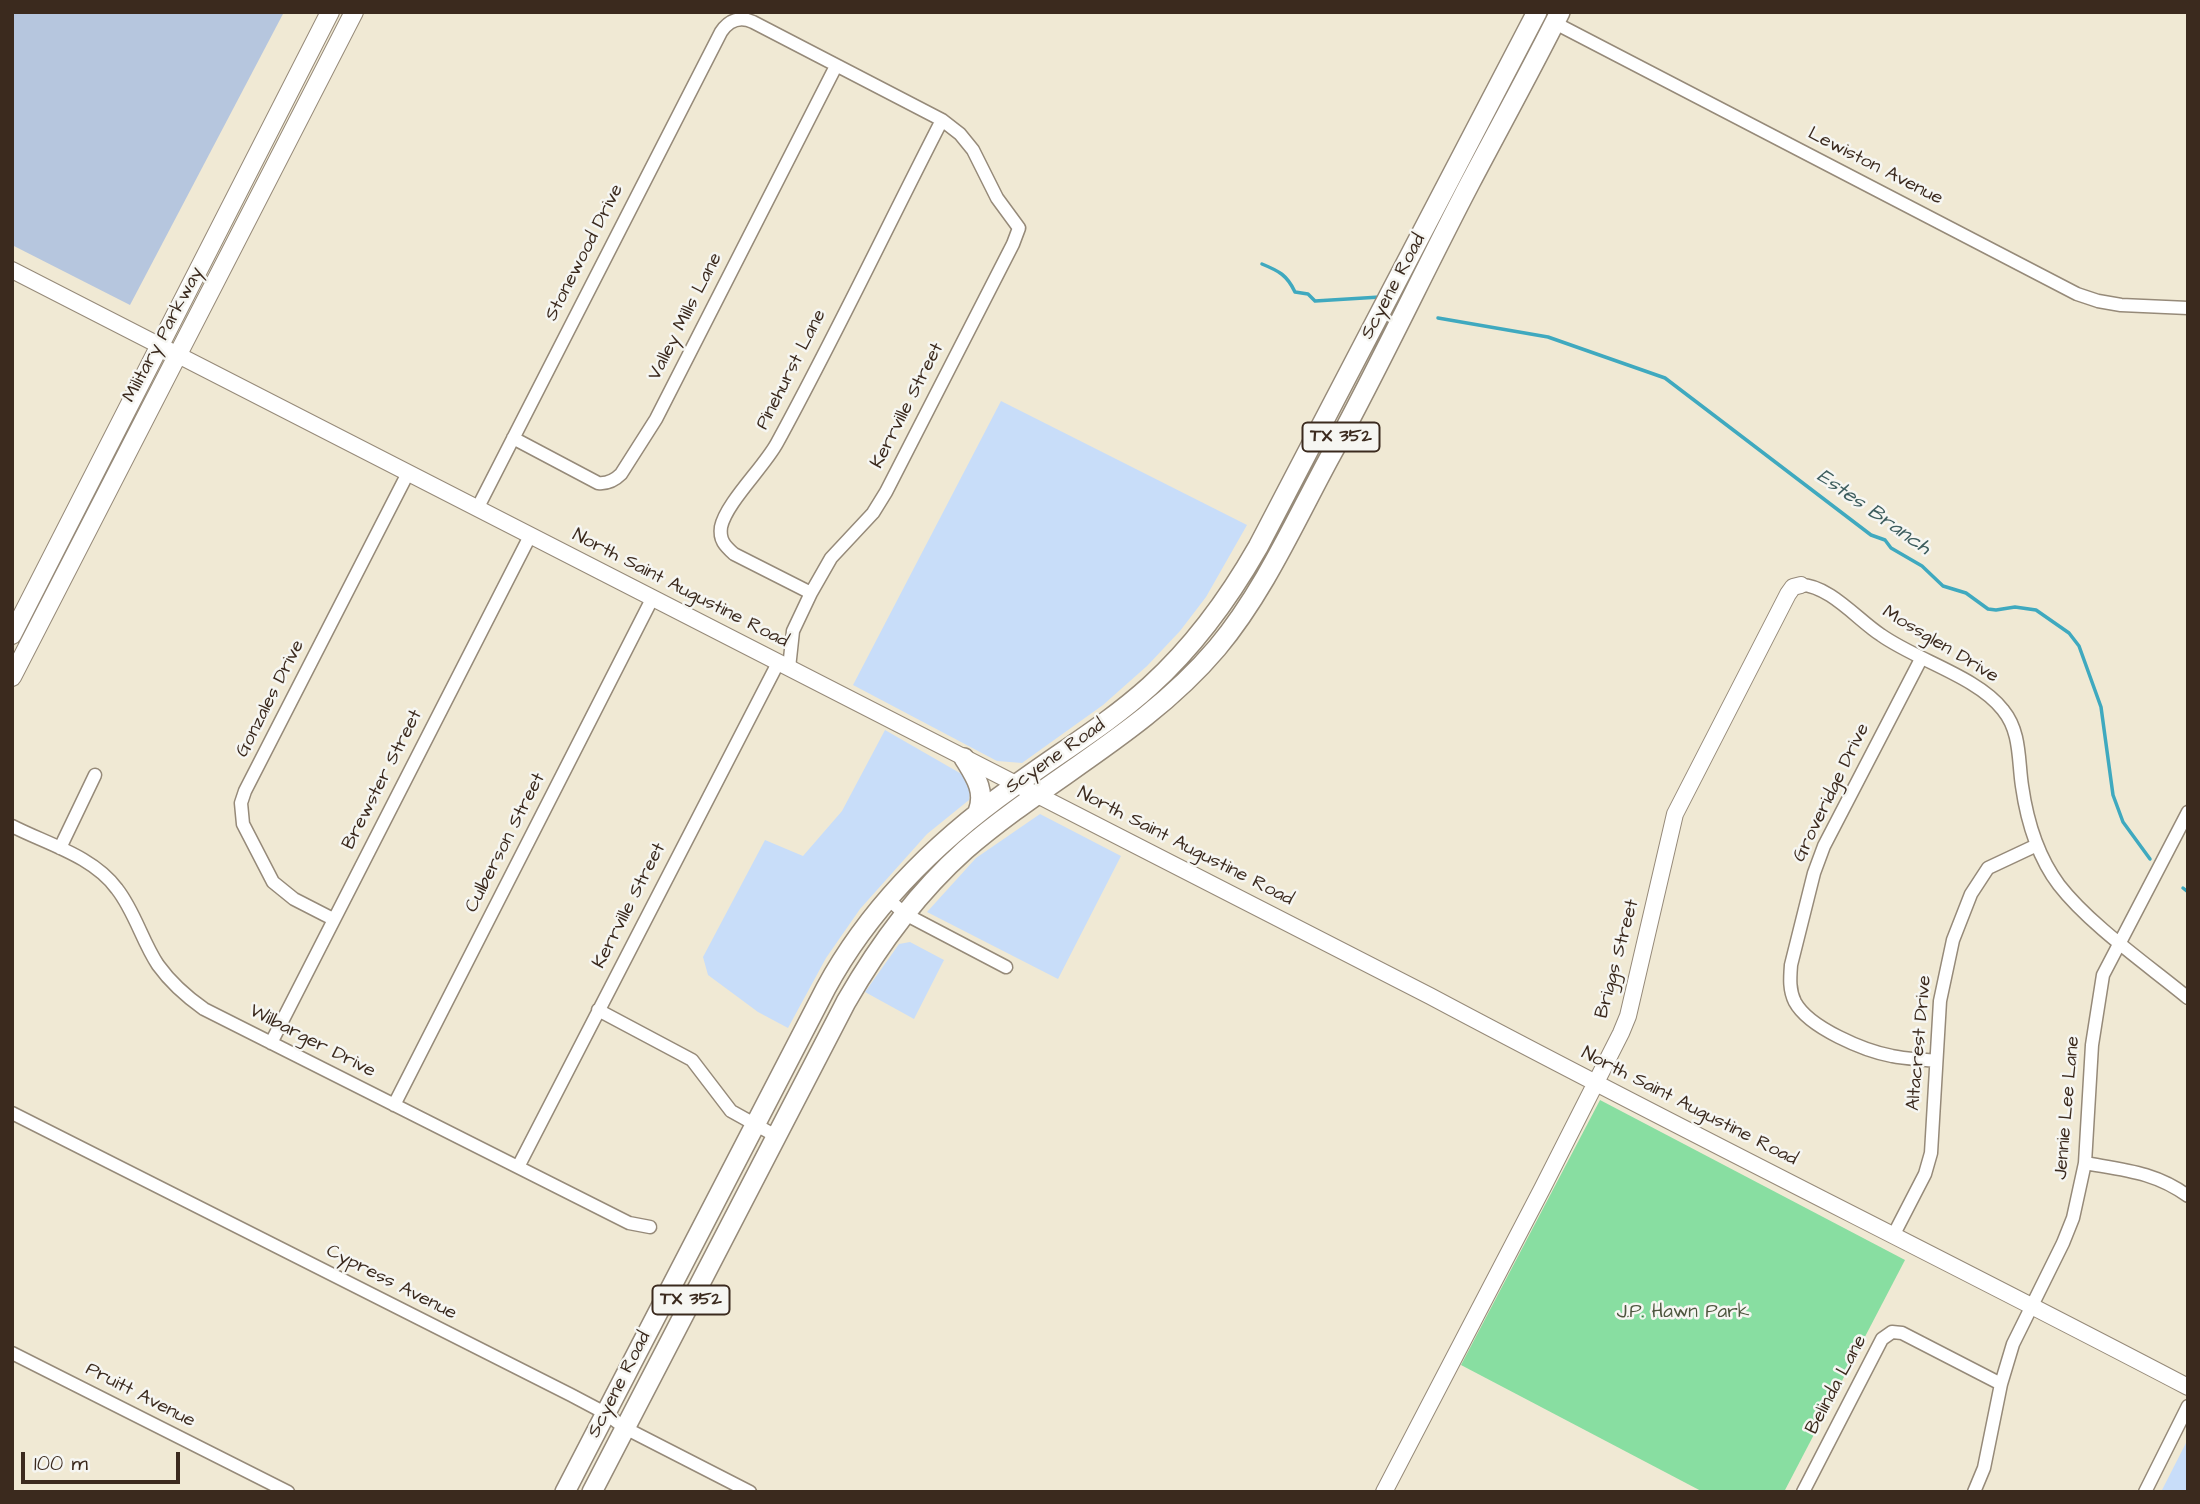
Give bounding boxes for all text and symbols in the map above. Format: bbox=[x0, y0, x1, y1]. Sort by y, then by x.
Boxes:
street label: Lewiston Avenue bbox=[1804, 123, 1946, 211]
street label: Stonewood Drive bbox=[541, 181, 629, 325]
street label: Scyene Road bbox=[1357, 230, 1431, 344]
street label: Valley Mills Lane bbox=[644, 249, 728, 385]
street label: Military Parkway bbox=[119, 264, 209, 406]
street label: Pinehurst Lane bbox=[752, 306, 832, 434]
street label: Kerrville Street bbox=[867, 339, 949, 473]
road number: TX 352 bbox=[1302, 422, 1380, 452]
water label: Estes Branch bbox=[1811, 464, 1935, 562]
street label: North Saint Augustine Road bbox=[568, 524, 792, 654]
street label: Mossglen Drive bbox=[1878, 601, 2002, 689]
street label: Gonzales Drive bbox=[232, 637, 310, 761]
street label: Brewster Street bbox=[338, 706, 428, 854]
street label: Scyene Road bbox=[1002, 714, 1110, 800]
street label: Groveridge Drive bbox=[1789, 720, 1875, 866]
street label: Culberson Street bbox=[461, 769, 551, 917]
street label: North Saint Augustine Road bbox=[1073, 782, 1297, 912]
street label: Kerrville Street bbox=[589, 839, 671, 973]
street label: Briggs Street bbox=[1591, 897, 1645, 1021]
street label: Altacrest Drive bbox=[1903, 974, 1937, 1112]
street label: Wilbarger Drive bbox=[245, 1000, 379, 1084]
street label: Jennie Lee Lane bbox=[2050, 1035, 2086, 1181]
street label: North Saint Augustine Road bbox=[1577, 1042, 1801, 1172]
street label: Cypress Avenue bbox=[322, 1240, 460, 1326]
road number: TX 352 bbox=[652, 1286, 730, 1315]
park label: J.P. Hawn Park bbox=[1617, 1302, 1749, 1324]
street label: Scyene Road bbox=[584, 1328, 656, 1442]
street label: Belinda Lane bbox=[1801, 1332, 1873, 1438]
street label: Pruitt Avenue bbox=[81, 1359, 199, 1433]
scale bar bbox=[24, 1438, 184, 1482]
text: 100 m bbox=[34, 1449, 88, 1478]

